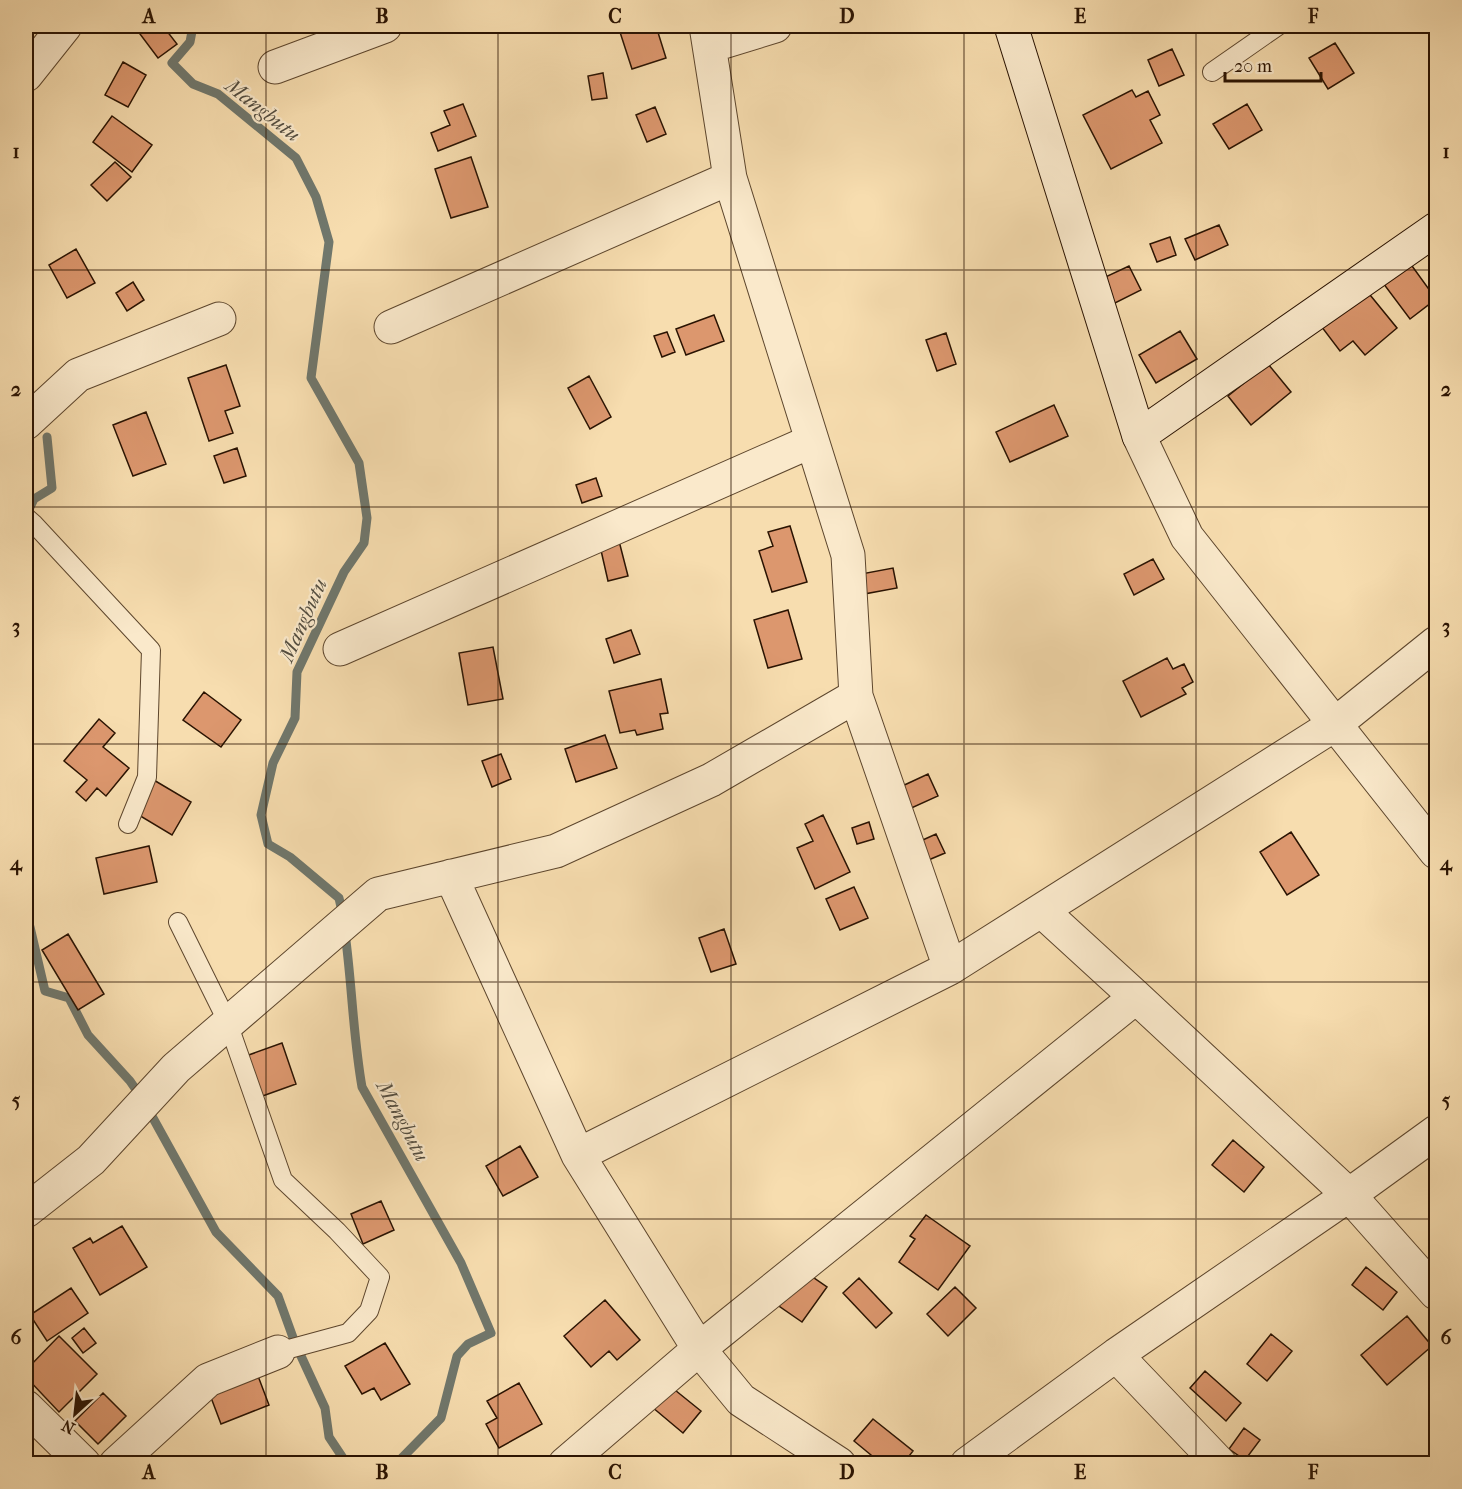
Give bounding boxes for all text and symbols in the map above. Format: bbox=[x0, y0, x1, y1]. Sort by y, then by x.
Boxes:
text: A bbox=[141, 5, 157, 28]
text: B bbox=[375, 5, 389, 28]
text: C bbox=[608, 5, 622, 28]
text: D bbox=[839, 5, 855, 28]
text: E bbox=[1074, 5, 1086, 28]
text: F bbox=[1307, 5, 1319, 28]
scale bar bbox=[1225, 45, 1321, 83]
text: 20 m bbox=[1234, 56, 1272, 77]
water label: Mangbutu bbox=[219, 72, 305, 147]
text: 1 bbox=[12, 140, 20, 163]
text: 1 bbox=[1442, 140, 1450, 163]
text: 2 bbox=[11, 378, 21, 401]
text: 2 bbox=[1441, 378, 1451, 401]
water label: Mangbutu bbox=[273, 575, 332, 667]
text: 3 bbox=[12, 615, 20, 638]
text: 3 bbox=[1442, 615, 1450, 638]
text: 4 bbox=[9, 852, 23, 876]
text: 4 bbox=[1439, 852, 1453, 876]
water label: Mangbutu bbox=[371, 1075, 434, 1166]
text: 5 bbox=[12, 1089, 21, 1112]
text: 5 bbox=[1442, 1089, 1451, 1112]
text: 6 bbox=[11, 1326, 23, 1349]
text: 6 bbox=[1441, 1326, 1453, 1349]
north arrow bbox=[45, 1384, 105, 1444]
text: N bbox=[58, 1415, 78, 1438]
text: A bbox=[141, 1461, 157, 1484]
text: B bbox=[375, 1461, 389, 1484]
text: C bbox=[608, 1461, 622, 1484]
text: D bbox=[839, 1461, 855, 1484]
text: E bbox=[1074, 1461, 1086, 1484]
text: F bbox=[1307, 1461, 1319, 1484]

